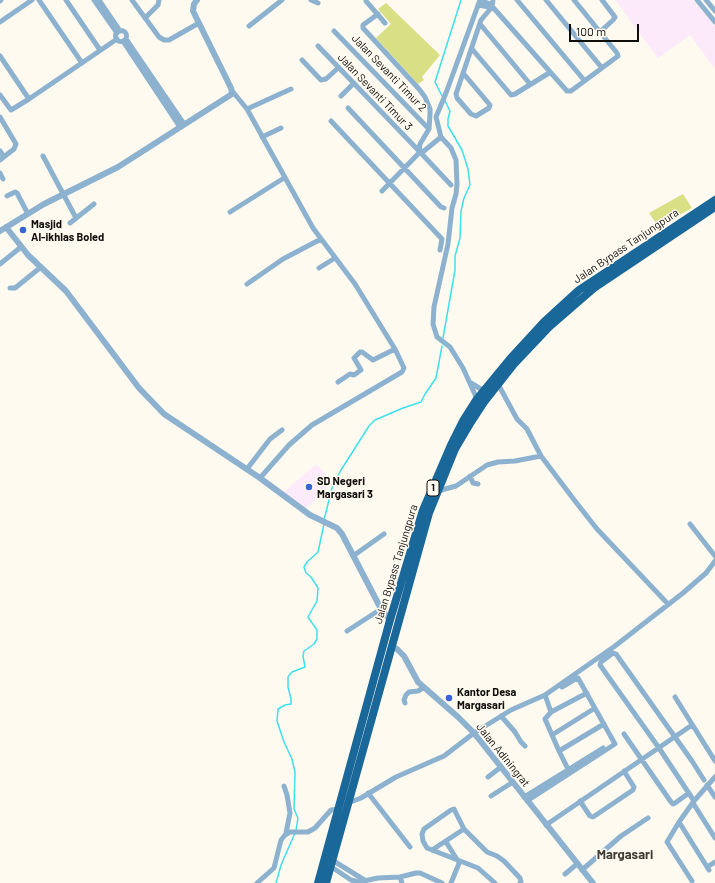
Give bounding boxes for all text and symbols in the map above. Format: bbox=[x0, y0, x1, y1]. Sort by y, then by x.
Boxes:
scale bar bbox=[571, 16, 641, 42]
text: 100 m bbox=[576, 24, 606, 38]
street label: Jalan Sevanti Timur 2 bbox=[349, 32, 429, 114]
street label: Jalan Sevanti Timur 3 bbox=[335, 51, 415, 133]
street label: Jalan Bypass Tanjungpura bbox=[571, 206, 681, 286]
place label: Masjid Al-ikhlas Boled bbox=[31, 217, 104, 243]
marker: Masjid Al-ikhlas Boled bbox=[18, 225, 28, 235]
place label: SD Negeri Margasari 3 bbox=[317, 474, 373, 500]
road number: 1 bbox=[427, 480, 439, 496]
marker: SD Negeri Margasari 3 bbox=[304, 482, 314, 492]
street label: Jalan Bypass Tanjungpura bbox=[372, 503, 420, 625]
place label: Kantor Desa Margasari bbox=[457, 685, 516, 711]
marker: Kantor Desa Margasari bbox=[444, 693, 454, 703]
street label: Jalan Adiningrat bbox=[473, 721, 533, 789]
district label: Margasari bbox=[597, 847, 653, 863]

